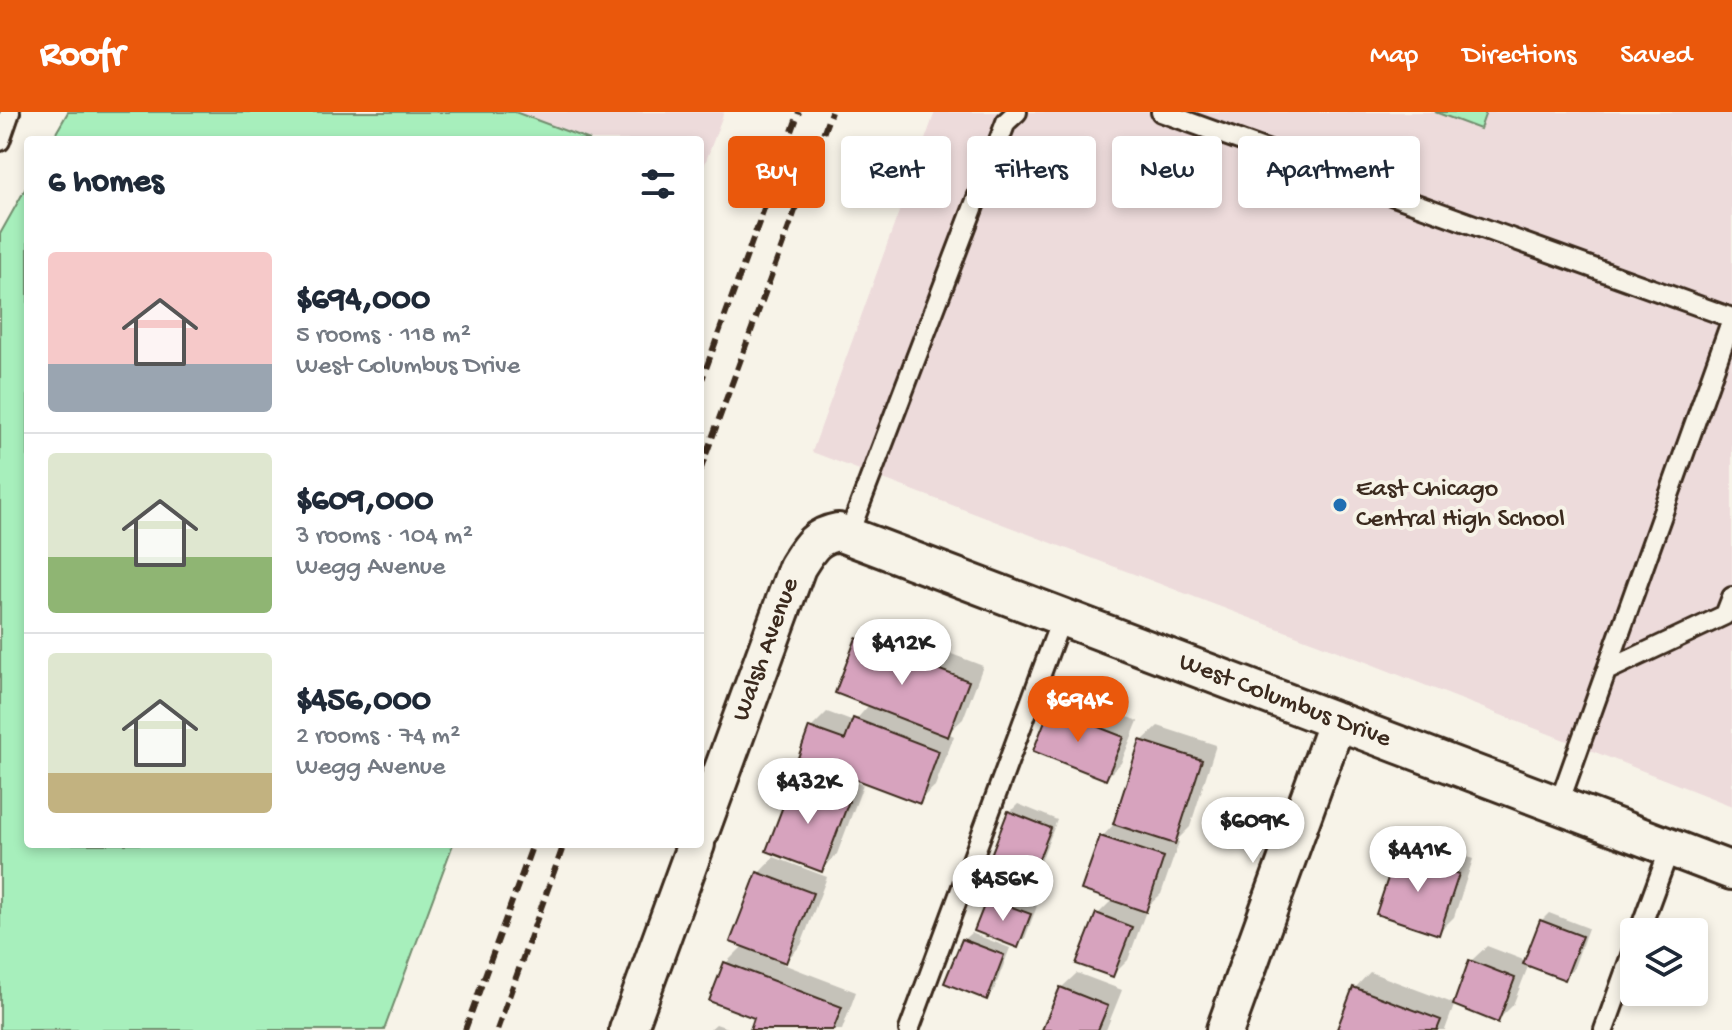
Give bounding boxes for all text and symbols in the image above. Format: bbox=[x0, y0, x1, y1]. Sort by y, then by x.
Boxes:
text: Roofr bbox=[40, 34, 124, 78]
text: Map bbox=[1370, 40, 1418, 73]
text: Directions bbox=[1462, 40, 1576, 73]
text: Saved bbox=[1620, 40, 1692, 73]
chip: Buy bbox=[728, 136, 825, 208]
chip: Rent bbox=[841, 136, 951, 208]
chip: Filters bbox=[967, 136, 1096, 208]
chip: New bbox=[1112, 136, 1222, 208]
chip: Apartment bbox=[1238, 136, 1420, 208]
icon: filters bbox=[636, 162, 680, 206]
text: 6 homes bbox=[48, 164, 163, 204]
text: $694,000 bbox=[296, 281, 430, 321]
icon: home bbox=[112, 284, 208, 380]
text: 5 rooms · 118 m² bbox=[296, 321, 471, 352]
text: West Columbus Drive bbox=[296, 352, 520, 383]
place label: East Chicago Central High School bbox=[1356, 475, 1565, 536]
text: $609,000 bbox=[296, 482, 433, 522]
icon: home bbox=[112, 485, 208, 581]
marker: East Chicago Central High School bbox=[1331, 496, 1349, 514]
text: 3 rooms · 104 m² bbox=[296, 522, 473, 553]
text: Wegg Avenue bbox=[296, 553, 445, 584]
street label: Walsh Avenue bbox=[726, 573, 807, 726]
pin: $412K bbox=[846, 619, 958, 687]
text: $412K bbox=[871, 629, 933, 660]
street label: West Columbus Drive bbox=[1174, 647, 1396, 756]
pin: $694K bbox=[1022, 676, 1134, 744]
text: $456,000 bbox=[296, 682, 431, 722]
icon: home bbox=[112, 685, 208, 781]
text: $694K bbox=[1046, 686, 1110, 717]
text: 2 rooms · 74 m² bbox=[296, 722, 460, 753]
text: Wegg Avenue bbox=[296, 753, 445, 784]
pin: $432K bbox=[752, 758, 864, 826]
text: $432K bbox=[776, 768, 840, 799]
pin: $609K bbox=[1197, 797, 1309, 865]
text: $609K bbox=[1220, 807, 1286, 838]
pin: $441K bbox=[1362, 826, 1474, 894]
text: $441K bbox=[1387, 836, 1449, 867]
pin: $456K bbox=[947, 855, 1059, 923]
text: $456K bbox=[970, 865, 1036, 896]
map controls bbox=[1620, 918, 1708, 1006]
button: layers bbox=[1620, 918, 1708, 1006]

